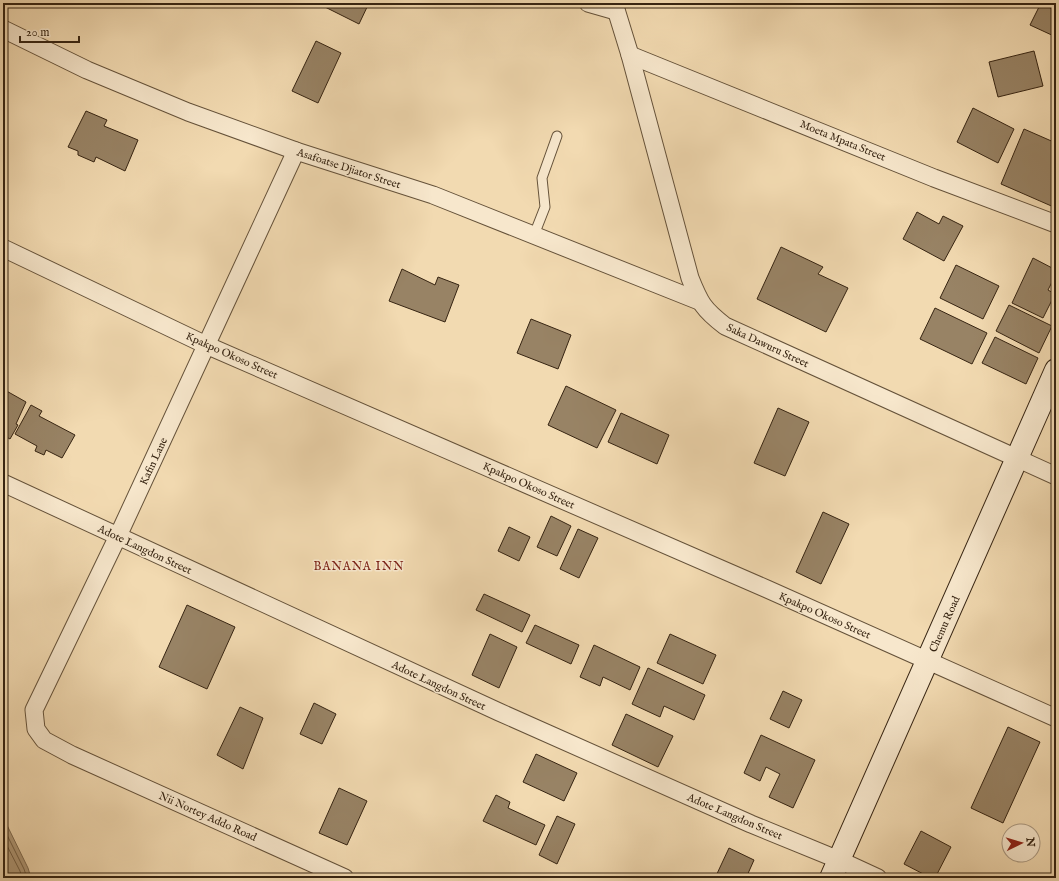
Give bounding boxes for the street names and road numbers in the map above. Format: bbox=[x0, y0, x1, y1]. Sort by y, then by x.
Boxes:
street label: Moeta Mpata Street bbox=[798, 117, 888, 165]
street label: Asafoatse Djiator Street bbox=[294, 145, 403, 192]
street label: Saka Dawuru Street bbox=[724, 321, 811, 371]
street label: Kpakpo Okoso Street bbox=[183, 329, 280, 383]
street label: Kafin Lane bbox=[137, 435, 171, 487]
street label: Kpakpo Okoso Street bbox=[480, 459, 577, 513]
street label: Adote Langdon Street bbox=[94, 522, 194, 578]
street label: Kpakpo Okoso Street bbox=[776, 589, 873, 643]
street label: Chemu Road bbox=[926, 594, 964, 655]
street label: Adote Langdon Street bbox=[388, 658, 488, 714]
street label: Nii Nortey Addo Road bbox=[156, 789, 259, 845]
street label: Adote Langdon Street bbox=[684, 790, 785, 843]

